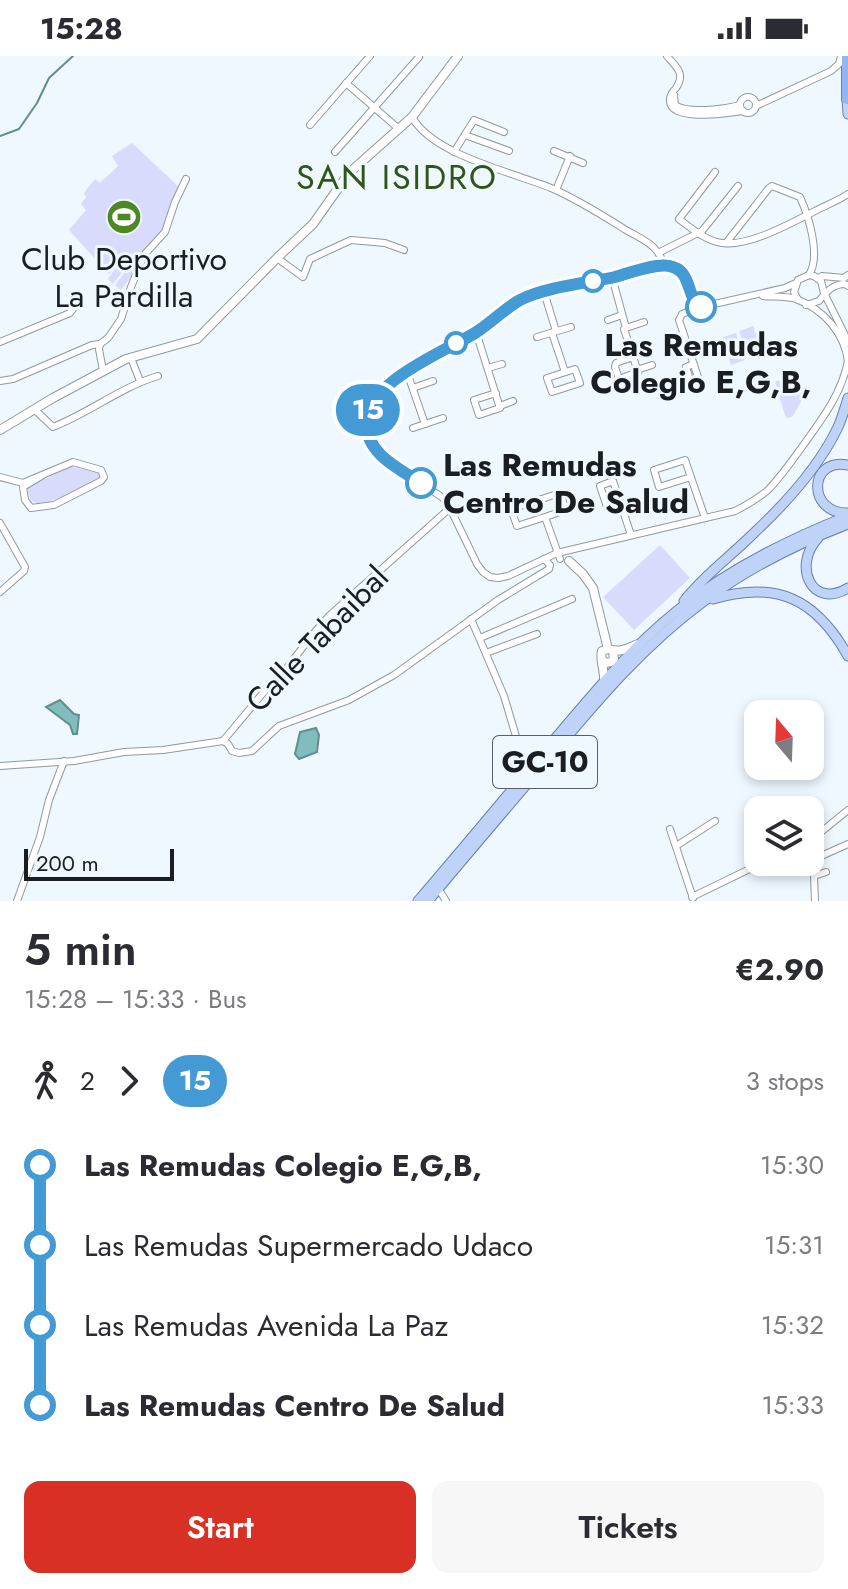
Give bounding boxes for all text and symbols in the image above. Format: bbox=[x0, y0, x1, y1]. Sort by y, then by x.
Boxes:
text: 15:28 bbox=[40, 7, 123, 50]
district label: SAN ISIDRO bbox=[296, 153, 498, 202]
sports icon: Club Deportivo La Pardilla bbox=[105, 198, 143, 236]
place label: Club Deportivo La Pardilla bbox=[21, 236, 227, 319]
unlabelled marker bbox=[582, 270, 604, 292]
marker: Las Remudas Colegio E,G,B, bbox=[686, 292, 716, 322]
place label: Las Remudas Colegio E,G,B, bbox=[590, 322, 812, 405]
unlabelled marker bbox=[445, 332, 467, 354]
line badge: 15 bbox=[332, 384, 404, 436]
text: 15 bbox=[352, 389, 384, 430]
place label: Las Remudas Centro De Salud bbox=[443, 442, 689, 525]
marker: Las Remudas Centro De Salud bbox=[406, 468, 436, 498]
street label: Calle Tabaibal bbox=[235, 555, 399, 723]
north arrow bbox=[744, 700, 824, 780]
map controls bbox=[744, 700, 824, 876]
road number: GC-10 bbox=[493, 736, 597, 788]
button: layers bbox=[744, 796, 824, 876]
scale bar bbox=[24, 845, 174, 881]
text: 200 m bbox=[36, 847, 99, 879]
text: 5 min bbox=[24, 918, 137, 982]
text: €2.90 bbox=[735, 948, 824, 991]
text: 15:28 – 15:33 · Bus bbox=[24, 980, 247, 1018]
icon: walk bbox=[24, 1059, 68, 1103]
icon: forward bbox=[107, 1059, 151, 1103]
text: 15 bbox=[179, 1060, 211, 1101]
text: 2 bbox=[80, 1062, 95, 1100]
text: 3 stops bbox=[746, 1062, 824, 1100]
text: Las Remudas Colegio E,G,B, bbox=[84, 1144, 482, 1187]
text: 15:30 bbox=[760, 1146, 824, 1184]
text: Las Remudas Supermercado Udaco bbox=[84, 1224, 533, 1267]
text: 15:31 bbox=[764, 1226, 824, 1264]
text: Las Remudas Avenida La Paz bbox=[84, 1304, 448, 1347]
text: 15:32 bbox=[761, 1306, 824, 1344]
text: Las Remudas Centro De Salud bbox=[84, 1384, 505, 1427]
text: 15:33 bbox=[761, 1386, 824, 1424]
button: Start bbox=[24, 1481, 416, 1573]
button: Tickets bbox=[432, 1481, 824, 1573]

